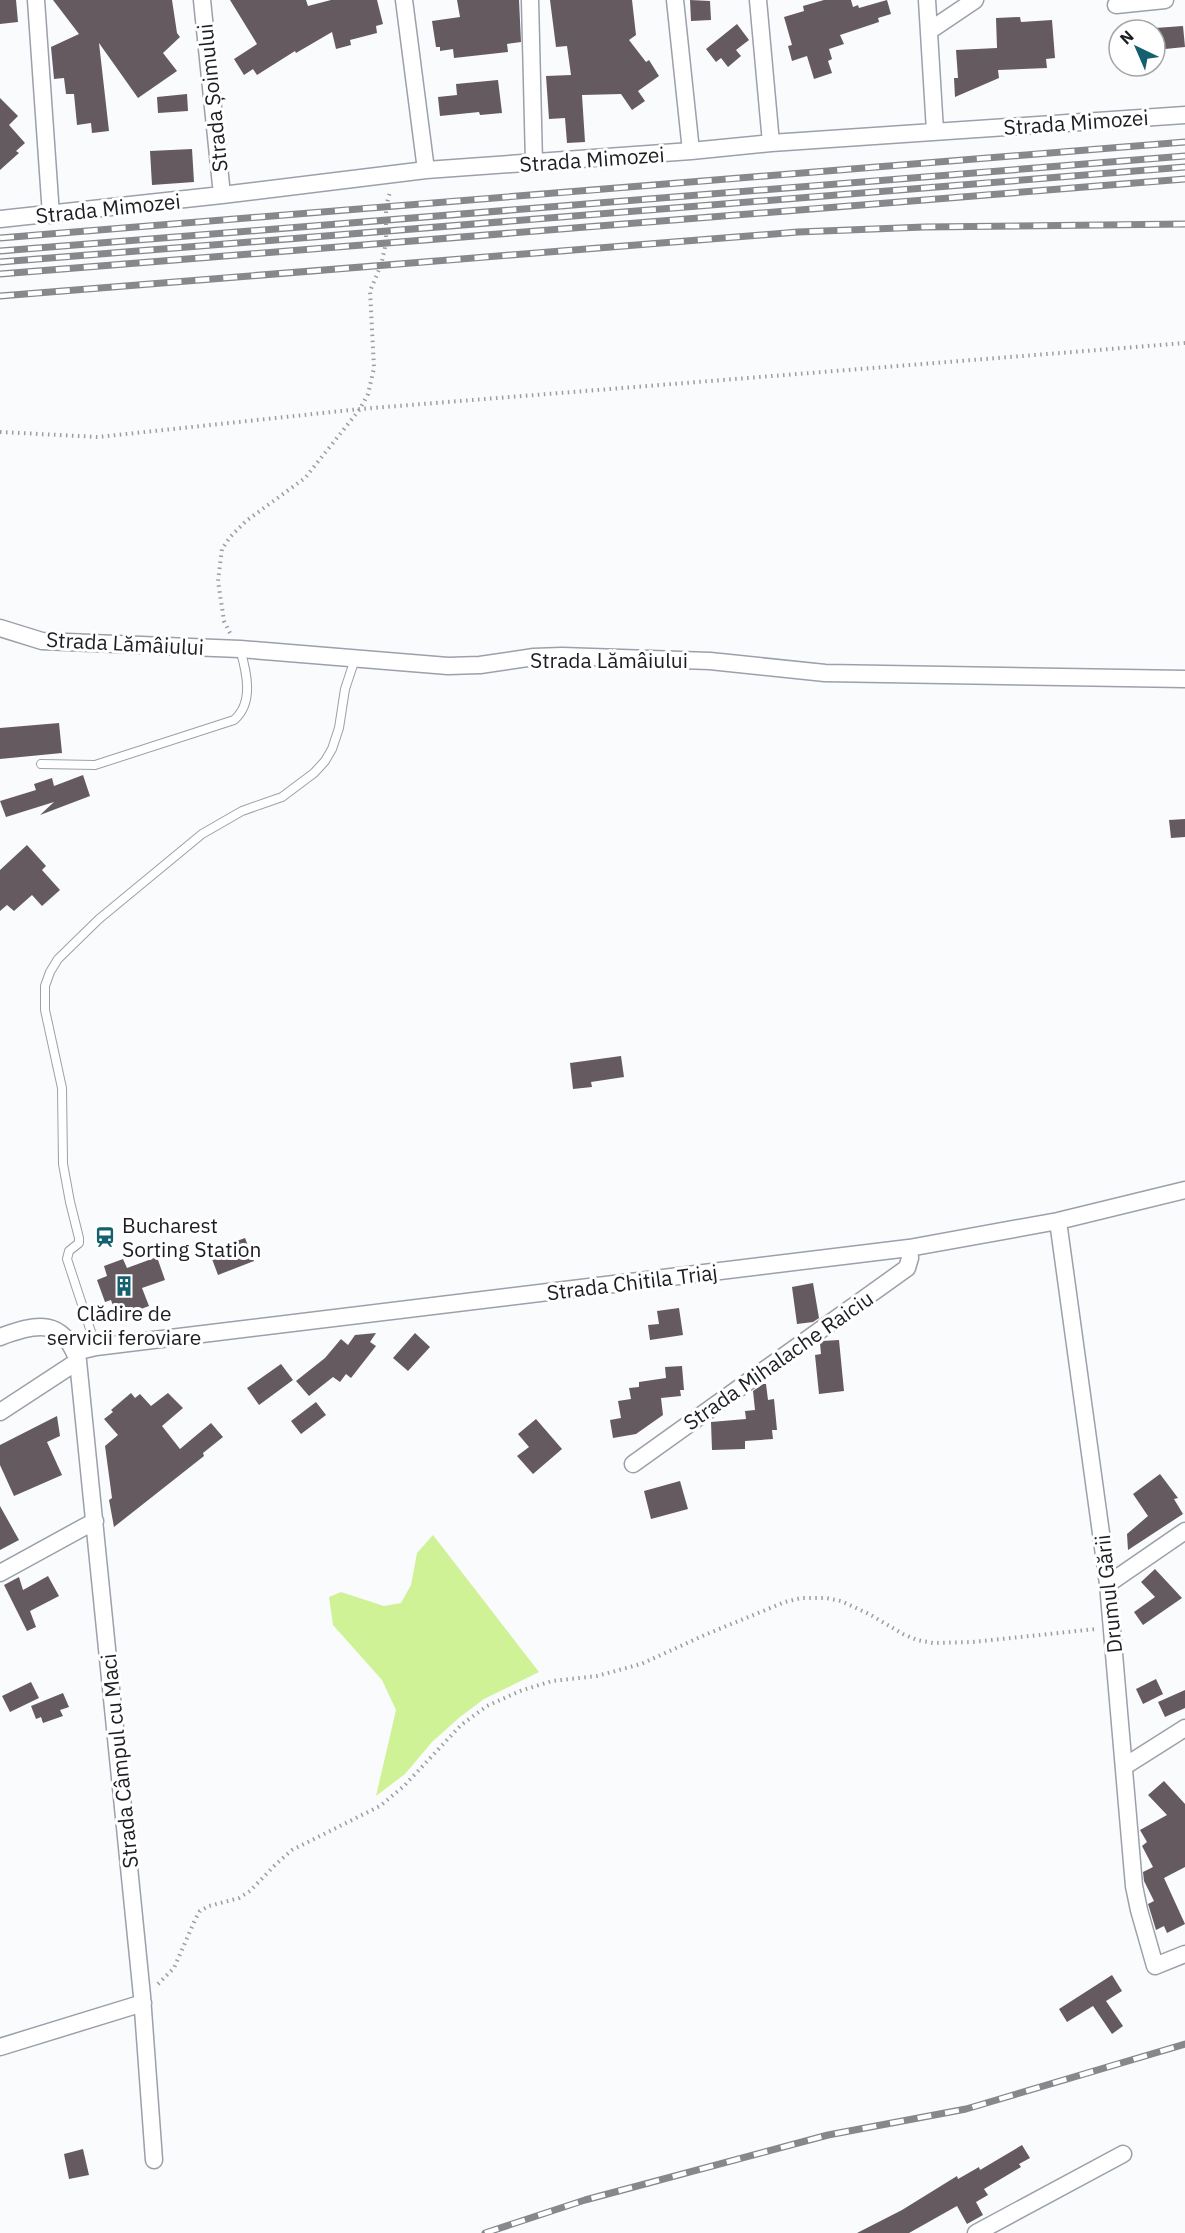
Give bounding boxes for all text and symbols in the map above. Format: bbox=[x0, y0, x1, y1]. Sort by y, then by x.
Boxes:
north arrow bbox=[1107, 18, 1167, 78]
street label: Strada Șoimului bbox=[190, 22, 234, 174]
text: N bbox=[1115, 26, 1138, 48]
street label: Strada Mimozei bbox=[1003, 103, 1149, 141]
street label: Strada Mimozei bbox=[519, 140, 665, 178]
street label: Strada Mimozei bbox=[34, 186, 182, 230]
street label: Strada Lămâiului bbox=[45, 625, 205, 661]
street label: Strada Lămâiului bbox=[530, 646, 688, 674]
place label: Bucharest Sorting Station bbox=[122, 1211, 261, 1263]
station icon: Bucharest Sorting Station bbox=[93, 1225, 117, 1249]
street label: Strada Chitila Triaj bbox=[545, 1258, 719, 1306]
building icon: Clădire de servicii feroviare bbox=[112, 1274, 136, 1298]
street label: Strada Mihalache Raiciu bbox=[678, 1284, 878, 1436]
place label: Clădire de servicii feroviare bbox=[47, 1299, 201, 1351]
street label: Drumul Gării bbox=[1088, 1534, 1128, 1654]
street label: Strada Câmpul cu Maci bbox=[94, 1652, 144, 1870]

